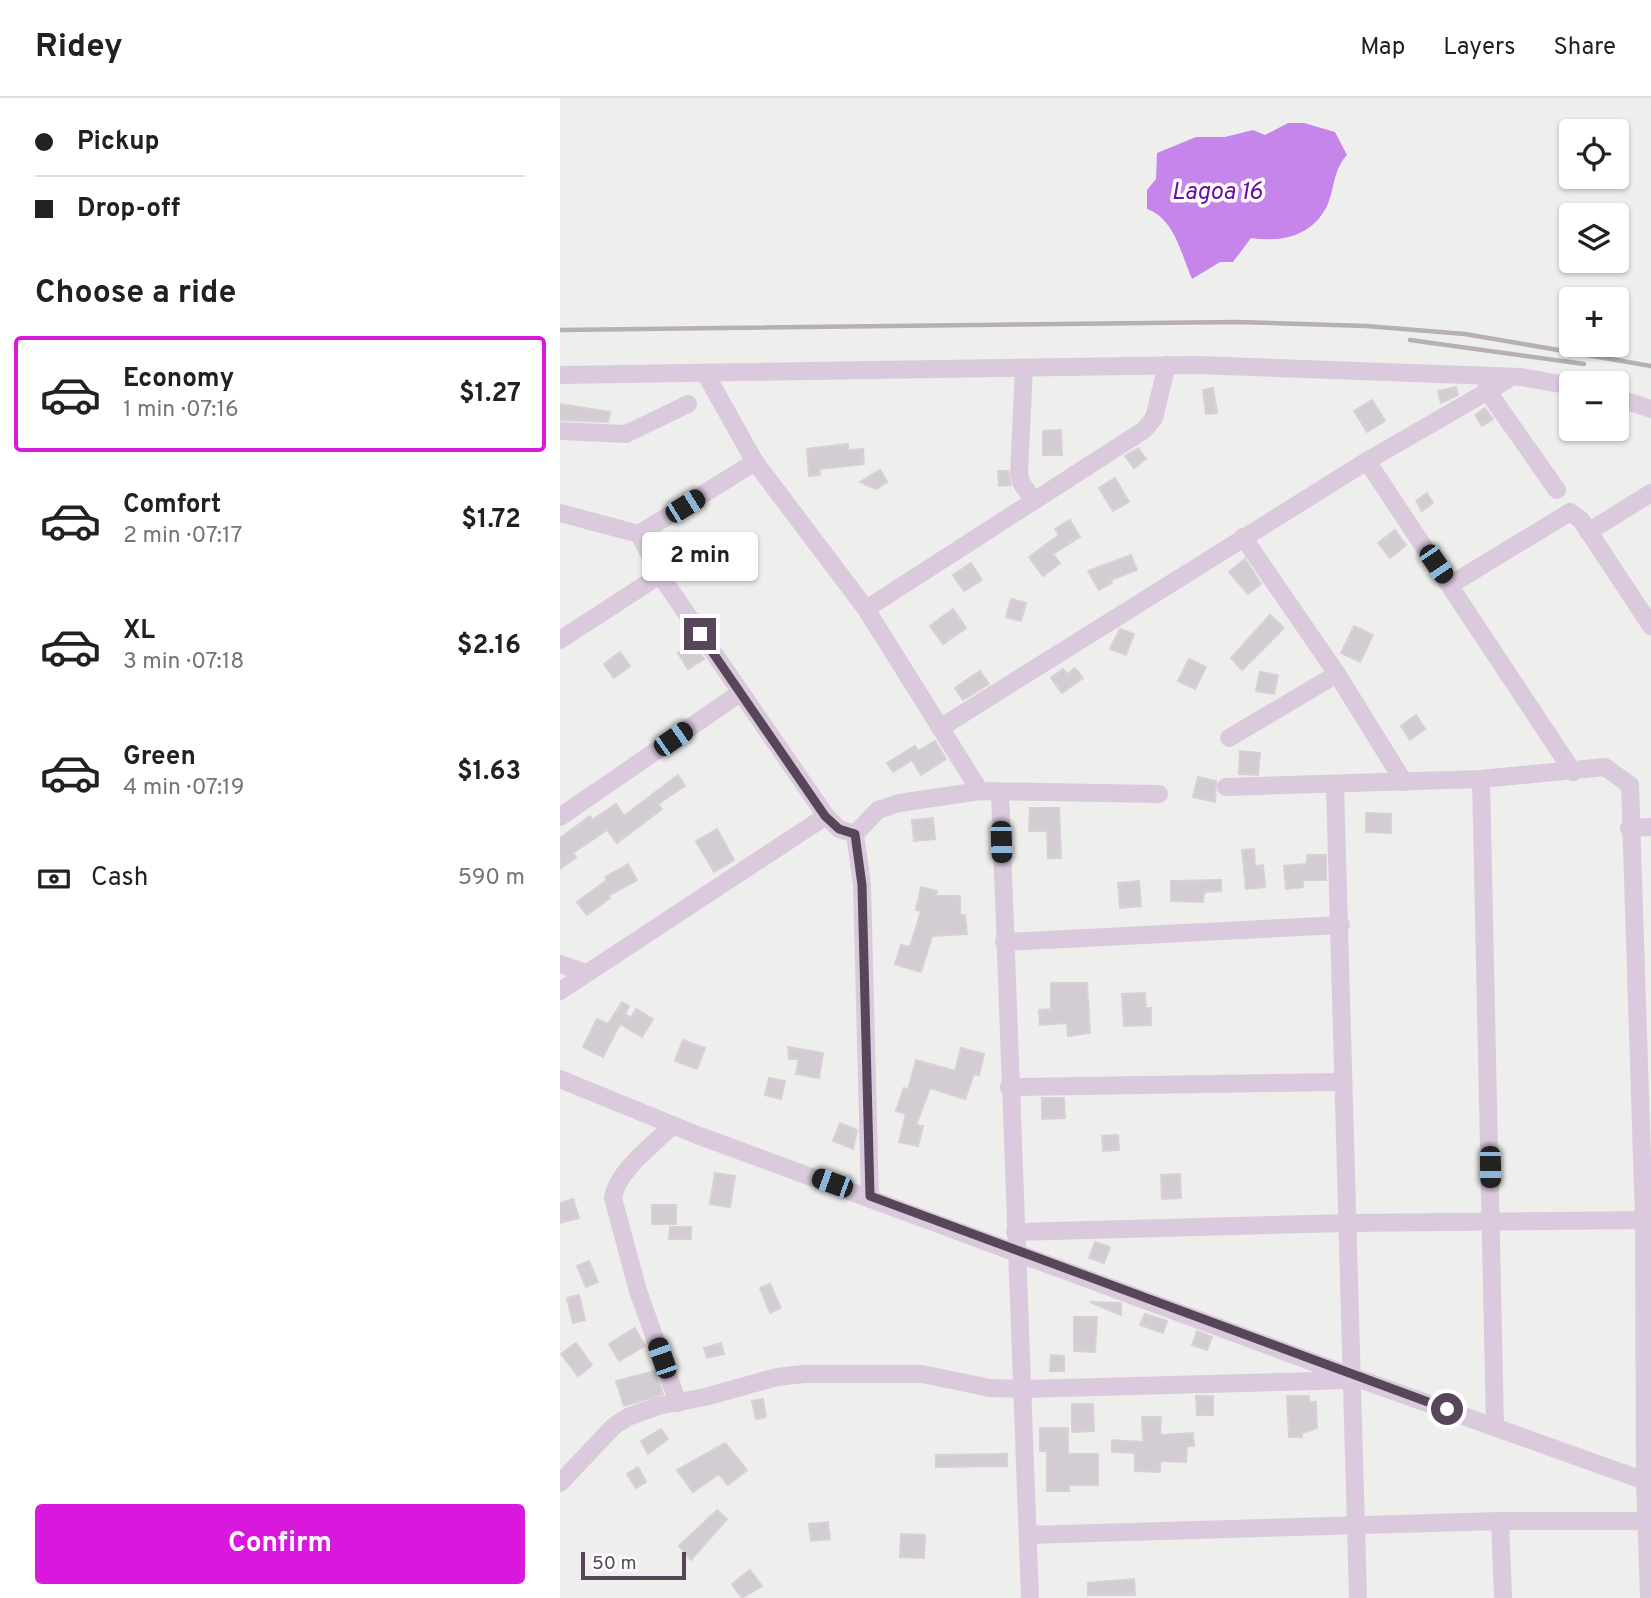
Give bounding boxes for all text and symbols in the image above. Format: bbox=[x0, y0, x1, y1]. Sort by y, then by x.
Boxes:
text: Ridey bbox=[35, 27, 123, 69]
text: Map bbox=[1360, 33, 1405, 63]
text: Layers bbox=[1443, 33, 1515, 63]
text: Share bbox=[1553, 33, 1616, 63]
map controls bbox=[1559, 119, 1629, 441]
button: locate bbox=[1559, 119, 1629, 189]
text: Pickup bbox=[77, 126, 160, 159]
water label: Lagoa 16 bbox=[1172, 178, 1263, 208]
text: Drop-off bbox=[77, 193, 180, 226]
button: layers bbox=[1559, 203, 1629, 273]
text: Choose a ride bbox=[35, 274, 236, 314]
button: + bbox=[1559, 287, 1629, 357]
icon: car bbox=[39, 363, 102, 426]
text: Economy bbox=[123, 363, 234, 396]
button: − bbox=[1559, 371, 1629, 441]
text: $1.27 bbox=[459, 378, 521, 411]
text: 1 min · 07:16 bbox=[123, 396, 239, 425]
car bbox=[662, 486, 709, 526]
icon: car bbox=[39, 489, 102, 552]
text: Comfort bbox=[123, 489, 221, 522]
text: $1.72 bbox=[461, 504, 521, 537]
text: 2 min · 07:17 bbox=[123, 522, 242, 551]
callout: 2 min bbox=[642, 532, 758, 582]
car bbox=[1416, 541, 1457, 587]
text: 2 min bbox=[670, 542, 730, 571]
icon: car bbox=[39, 615, 102, 678]
text: XL bbox=[123, 615, 155, 648]
route end bbox=[684, 618, 716, 650]
text: $2.16 bbox=[457, 630, 521, 663]
text: 3 min · 07:18 bbox=[123, 648, 244, 677]
car bbox=[650, 718, 697, 760]
icon: car bbox=[39, 741, 102, 804]
text: Green bbox=[123, 741, 196, 774]
text: $1.63 bbox=[457, 756, 521, 789]
text: 4 min · 07:19 bbox=[123, 774, 244, 803]
car bbox=[990, 821, 1013, 863]
icon: cash bbox=[35, 860, 73, 898]
text: Cash bbox=[91, 862, 148, 895]
text: 590 m bbox=[458, 864, 525, 893]
car bbox=[1480, 1146, 1501, 1188]
car bbox=[809, 1166, 856, 1200]
car bbox=[646, 1335, 679, 1381]
route start bbox=[1431, 1393, 1463, 1425]
button: Confirm bbox=[35, 1504, 525, 1584]
scale bar bbox=[581, 1549, 686, 1581]
text: 50 m bbox=[592, 1552, 637, 1576]

